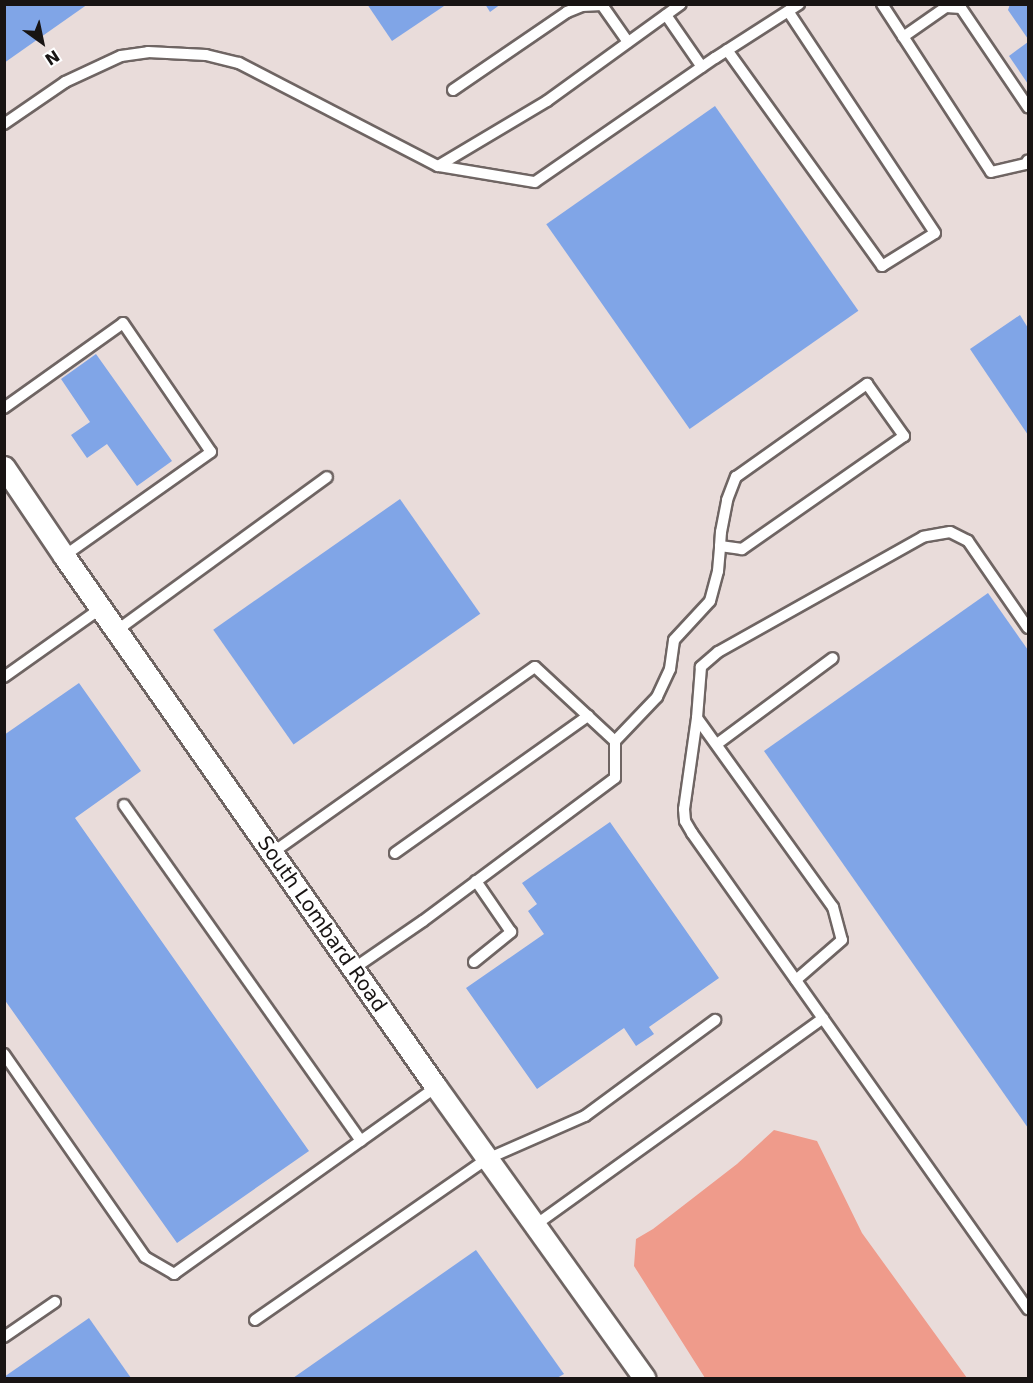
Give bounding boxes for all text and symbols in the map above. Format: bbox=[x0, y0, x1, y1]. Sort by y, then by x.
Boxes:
north arrow bbox=[12, 12, 72, 72]
text: N bbox=[41, 46, 63, 69]
street label: South Lombard Road bbox=[252, 831, 392, 1017]

